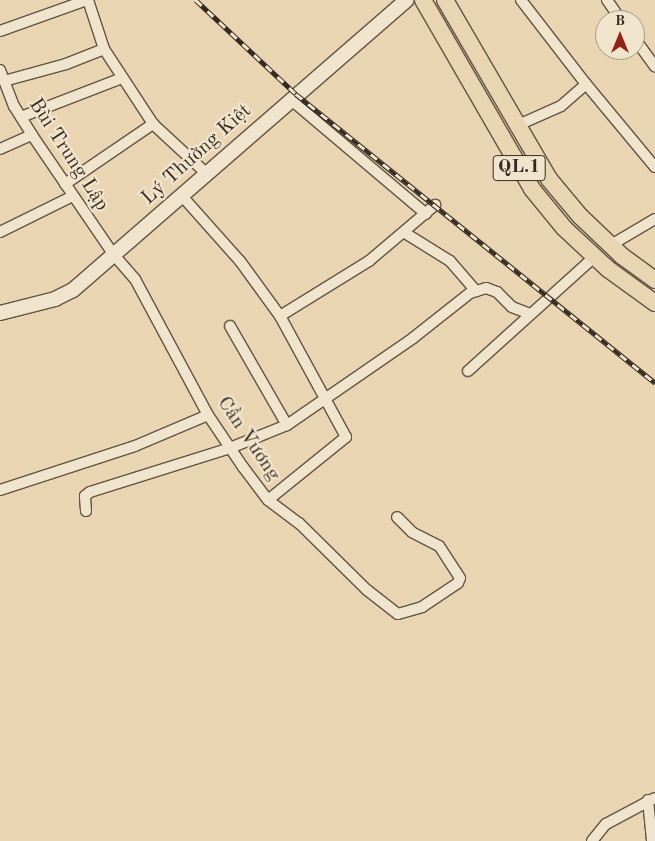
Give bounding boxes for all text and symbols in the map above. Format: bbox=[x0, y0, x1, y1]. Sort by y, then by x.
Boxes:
north arrow bbox=[595, 10, 645, 60]
text: B bbox=[615, 14, 625, 28]
street label: Bùi Trung Lập bbox=[23, 94, 113, 216]
street label: Lý Thường Kiệt bbox=[137, 99, 257, 211]
road number: QL.1 bbox=[492, 152, 546, 184]
street label: Cần Vương bbox=[211, 392, 285, 486]

